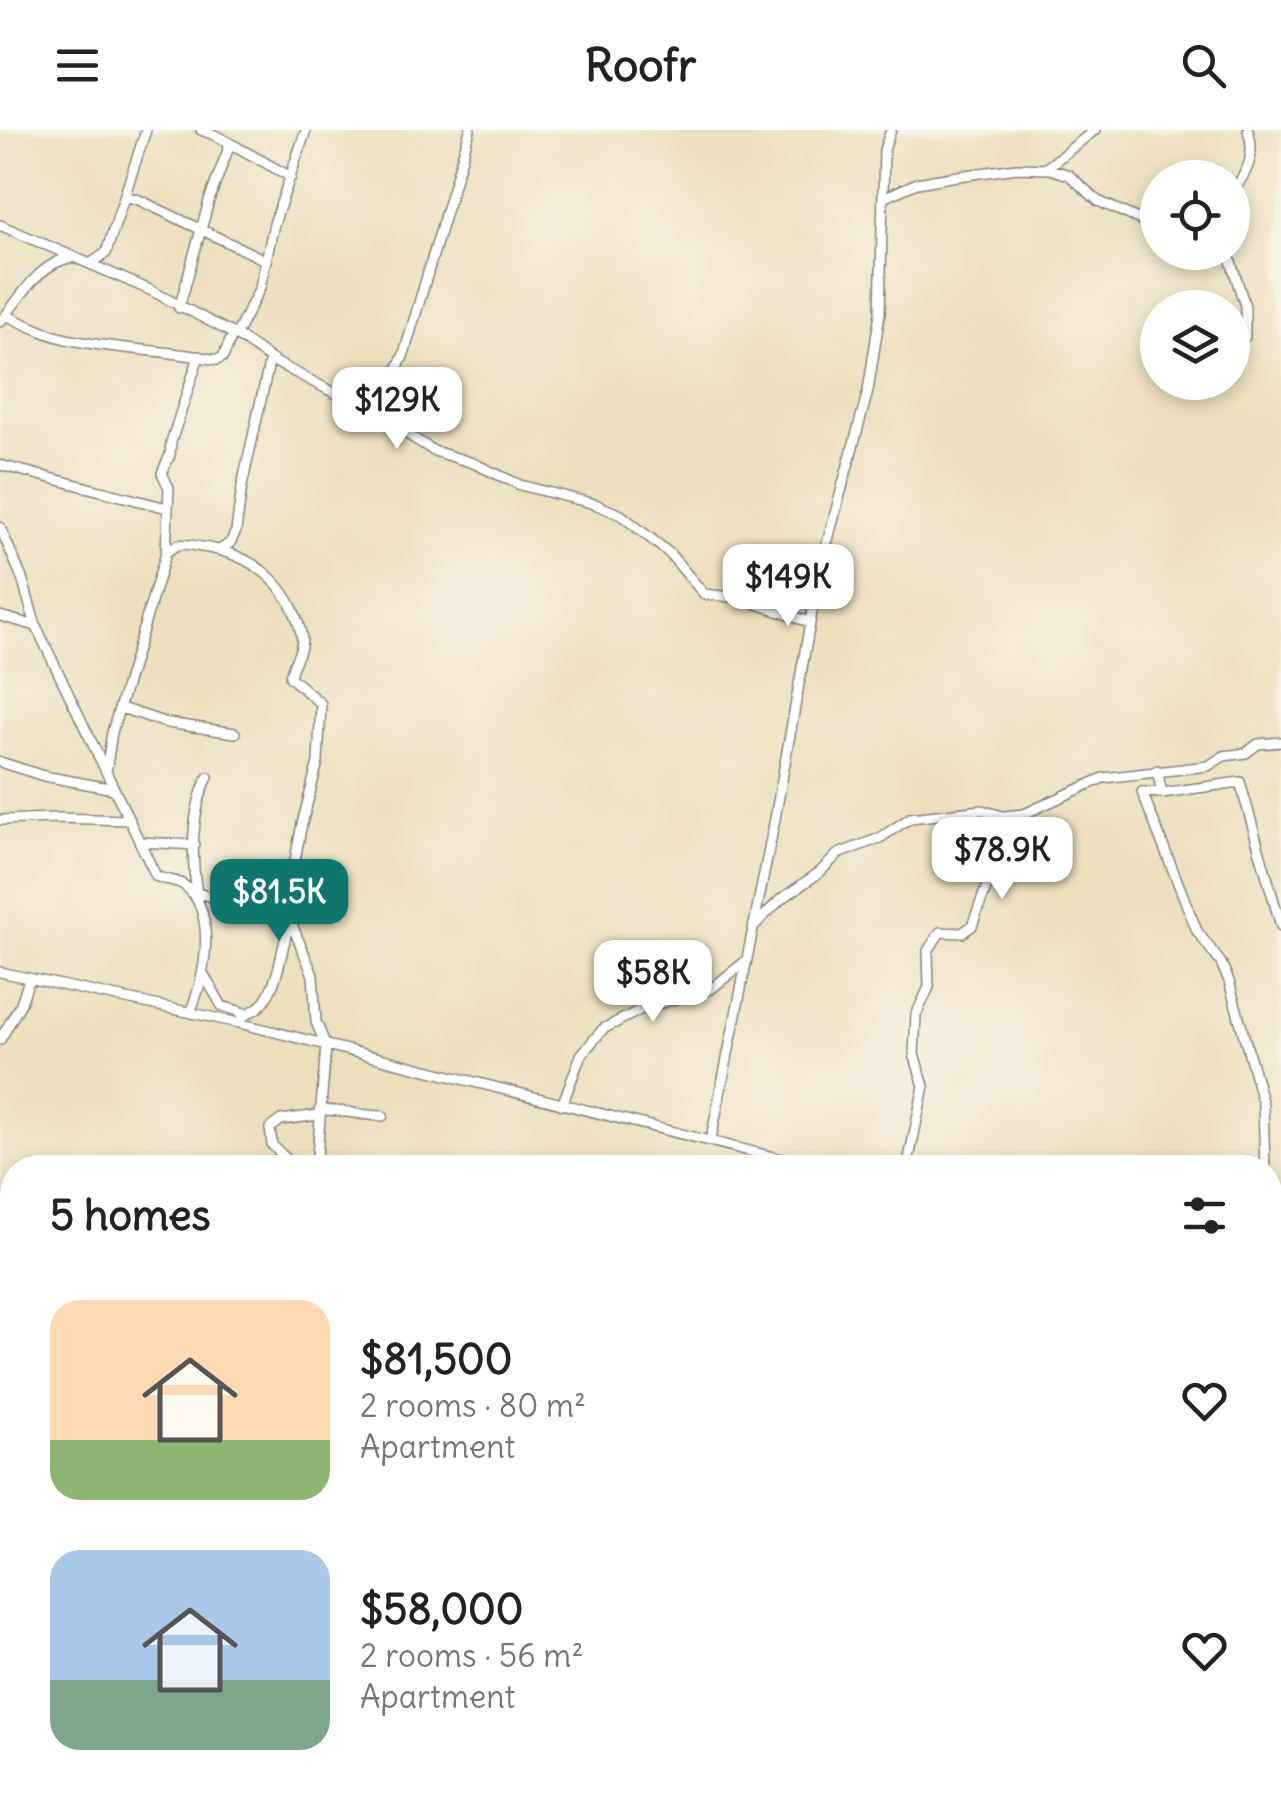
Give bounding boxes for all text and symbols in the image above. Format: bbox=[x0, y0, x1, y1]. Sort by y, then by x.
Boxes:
text: Roofr bbox=[585, 37, 696, 93]
icon: menu bbox=[50, 38, 105, 93]
icon: search bbox=[1176, 38, 1231, 93]
map controls bbox=[1140, 160, 1250, 400]
button: locate bbox=[1140, 160, 1250, 270]
button: layers bbox=[1140, 290, 1250, 400]
pin: $129K bbox=[327, 367, 467, 452]
text: $129K bbox=[354, 379, 440, 420]
pin: $149K bbox=[718, 544, 858, 629]
text: $149K bbox=[745, 556, 831, 597]
pin: $78.9K bbox=[921, 817, 1083, 902]
text: $78.9K bbox=[954, 829, 1050, 870]
pin: $81.5K bbox=[198, 859, 360, 944]
text: $81.5K bbox=[232, 871, 326, 912]
pin: $58K bbox=[594, 940, 712, 1025]
text: $58K bbox=[616, 952, 690, 993]
icon: filters bbox=[1177, 1188, 1232, 1243]
text: 5 homes bbox=[50, 1189, 211, 1241]
text: $81,500 bbox=[360, 1333, 512, 1385]
icon: home bbox=[130, 1340, 250, 1460]
icon: heart bbox=[1177, 1373, 1232, 1428]
text: 2 rooms · 80 m² bbox=[360, 1385, 586, 1426]
text: Apartment bbox=[360, 1426, 515, 1467]
text: $58,000 bbox=[360, 1583, 523, 1635]
icon: home bbox=[130, 1590, 250, 1710]
icon: heart bbox=[1177, 1623, 1232, 1678]
text: 2 rooms · 56 m² bbox=[360, 1635, 583, 1676]
text: Apartment bbox=[360, 1676, 515, 1717]

